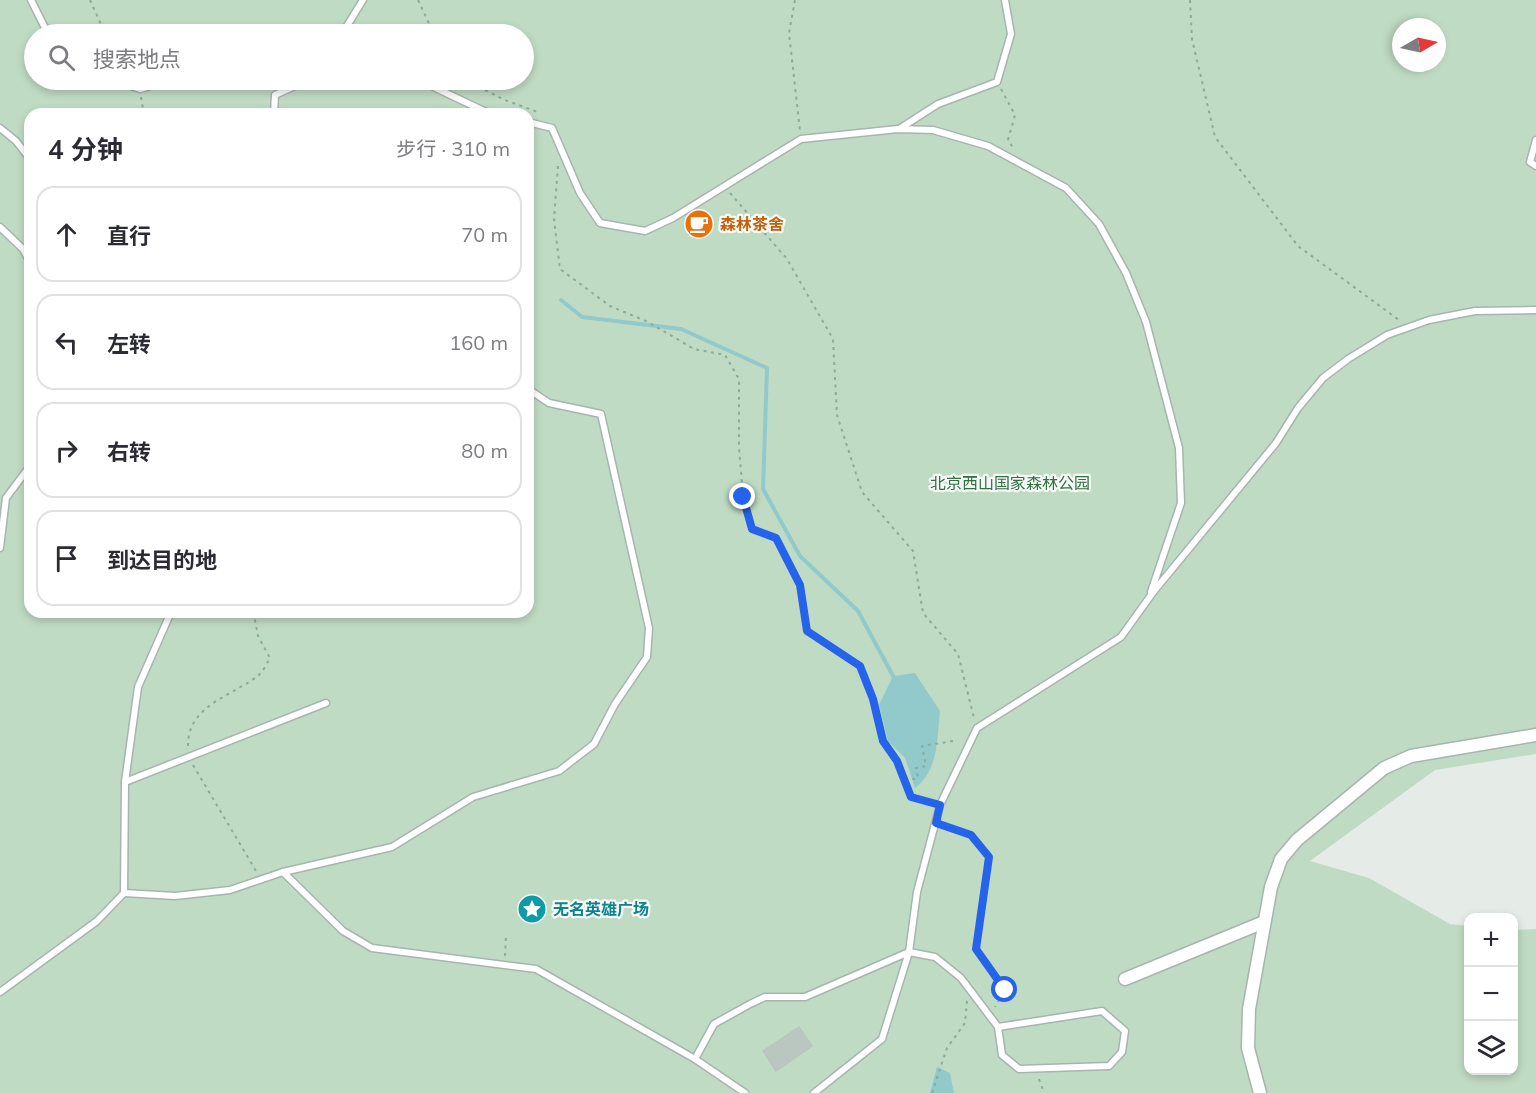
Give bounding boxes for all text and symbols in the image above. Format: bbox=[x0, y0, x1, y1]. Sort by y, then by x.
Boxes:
north arrow bbox=[1392, 18, 1446, 72]
search box bbox=[24, 24, 534, 90]
icon: search bbox=[45, 41, 78, 74]
text: 搜索地点 bbox=[93, 45, 181, 73]
text: 4 分钟 bbox=[48, 133, 123, 166]
text: 步行 · 310 m bbox=[396, 136, 510, 161]
cafe icon: 森林茶舍 bbox=[683, 208, 715, 240]
place label: 森林茶舍 bbox=[720, 214, 784, 234]
icon: ahead bbox=[50, 218, 83, 251]
text: 直行 bbox=[107, 222, 151, 250]
text: 70 m bbox=[461, 222, 508, 247]
icon: left bbox=[50, 326, 83, 359]
text: 左转 bbox=[107, 330, 151, 358]
text: 160 m bbox=[449, 330, 508, 355]
icon: right bbox=[50, 434, 83, 467]
text: 右转 bbox=[107, 438, 151, 466]
text: 80 m bbox=[461, 438, 508, 463]
park label: 北京西山国家森林公园 bbox=[930, 473, 1090, 493]
route end bbox=[729, 483, 755, 509]
icon: arrive bbox=[50, 542, 83, 575]
text: 到达目的地 bbox=[107, 546, 217, 574]
place icon: 无名英雄广场 bbox=[516, 893, 548, 925]
place label: 无名英雄广场 bbox=[553, 899, 649, 919]
map controls bbox=[1464, 913, 1518, 1075]
button: + bbox=[1464, 913, 1518, 967]
button: − bbox=[1464, 967, 1518, 1021]
route start bbox=[991, 976, 1017, 1002]
button: layers bbox=[1464, 1021, 1518, 1075]

